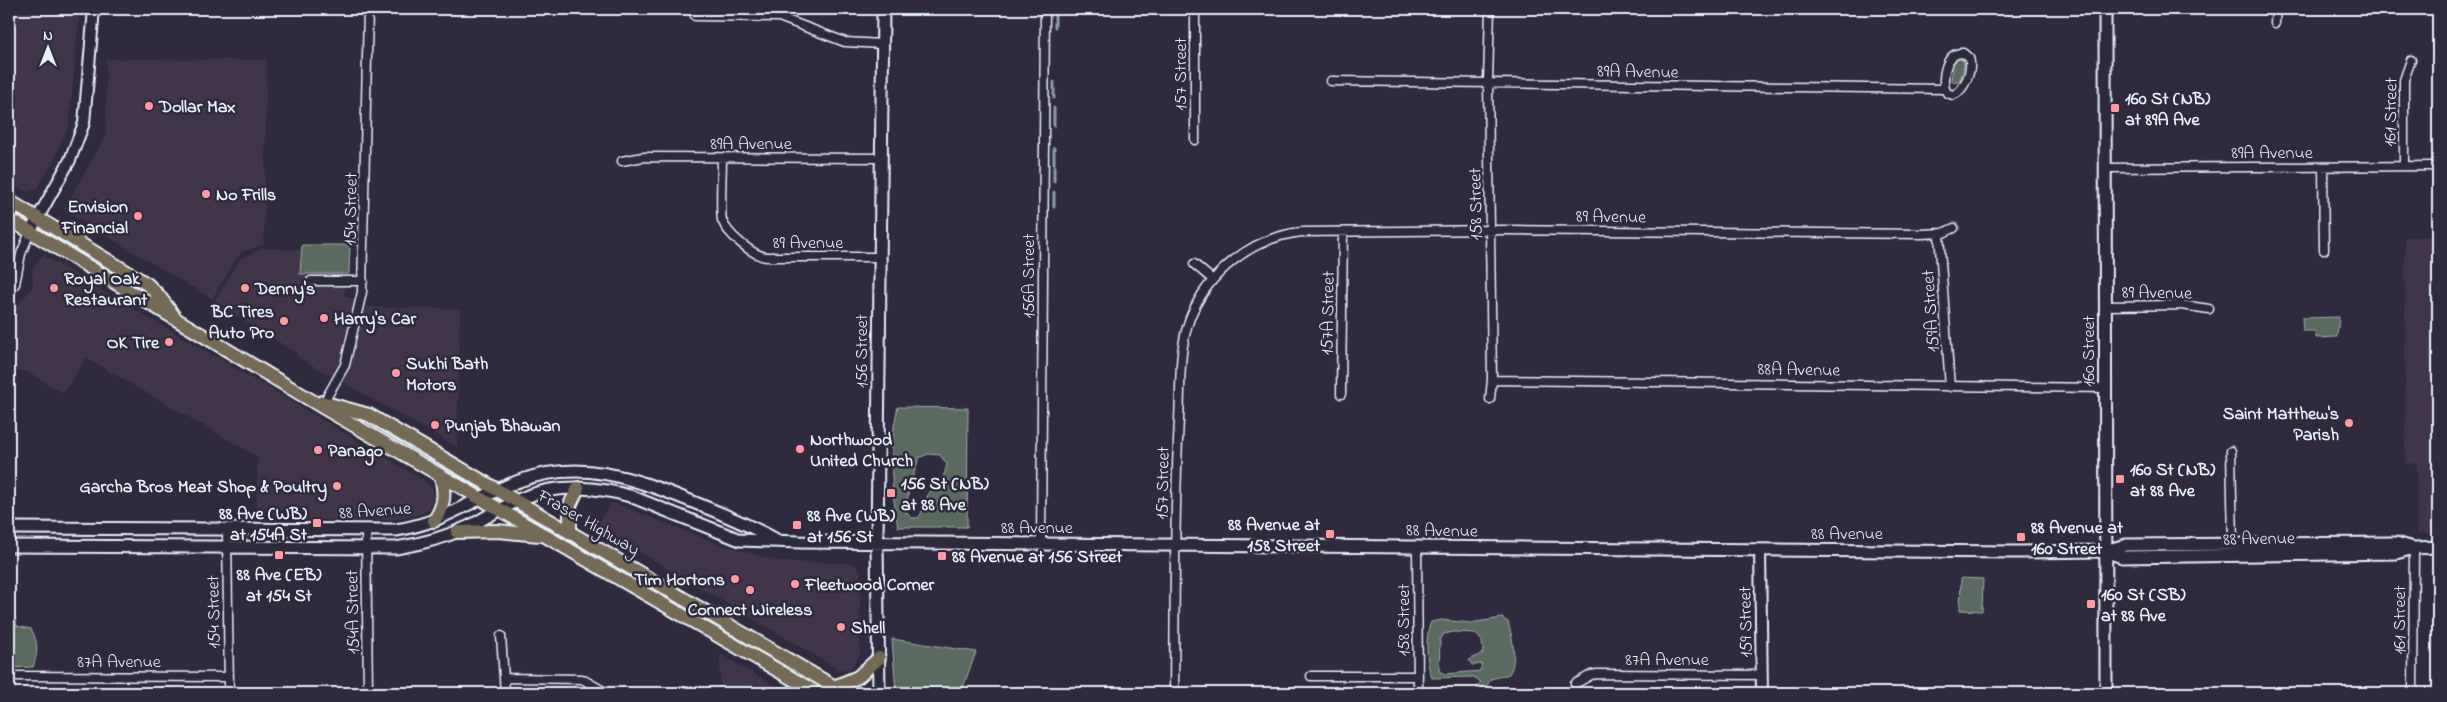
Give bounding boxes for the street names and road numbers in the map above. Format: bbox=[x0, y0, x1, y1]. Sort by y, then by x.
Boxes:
street label: 157 Street bbox=[1169, 37, 1195, 111]
street label: 89A Avenue bbox=[1597, 59, 1680, 87]
street label: 161 Street bbox=[2378, 77, 2406, 147]
street label: 89A Avenue bbox=[710, 132, 793, 158]
street label: 89A Avenue bbox=[2231, 141, 2314, 167]
street label: 158 Street bbox=[1463, 167, 1491, 241]
street label: 154 Street bbox=[338, 172, 366, 246]
street label: 89 Avenue bbox=[1575, 204, 1647, 232]
street label: 89 Avenue bbox=[773, 231, 844, 257]
street label: 156A Street bbox=[1017, 234, 1043, 318]
street label: 159A Street bbox=[1916, 269, 1948, 353]
street label: 157A Street bbox=[1315, 271, 1343, 355]
street label: 89 Avenue bbox=[2121, 280, 2193, 308]
street label: 156 Street bbox=[850, 314, 876, 388]
street label: 160 Street bbox=[2077, 315, 2103, 387]
street label: 88A Avenue bbox=[1757, 357, 1842, 385]
street label: 157 Street bbox=[1150, 446, 1178, 520]
street label: Fraser Highway bbox=[531, 483, 644, 564]
street label: 88 Avenue bbox=[338, 496, 413, 527]
street label: 88 Avenue bbox=[1001, 516, 1074, 542]
street label: 88 Avenue bbox=[1406, 518, 1479, 546]
street label: 88 Avenue bbox=[1811, 522, 1884, 548]
street label: 88 Avenue bbox=[2223, 526, 2296, 554]
street label: 154A Street bbox=[340, 570, 368, 654]
street label: 154 Street bbox=[201, 575, 229, 649]
street label: 158 Street bbox=[1392, 584, 1418, 656]
street label: 161 Street bbox=[2388, 585, 2414, 655]
street label: 159 Street bbox=[1733, 586, 1761, 658]
street label: 87A Avenue bbox=[1625, 648, 1710, 674]
street label: 87A Avenue bbox=[77, 650, 162, 676]

